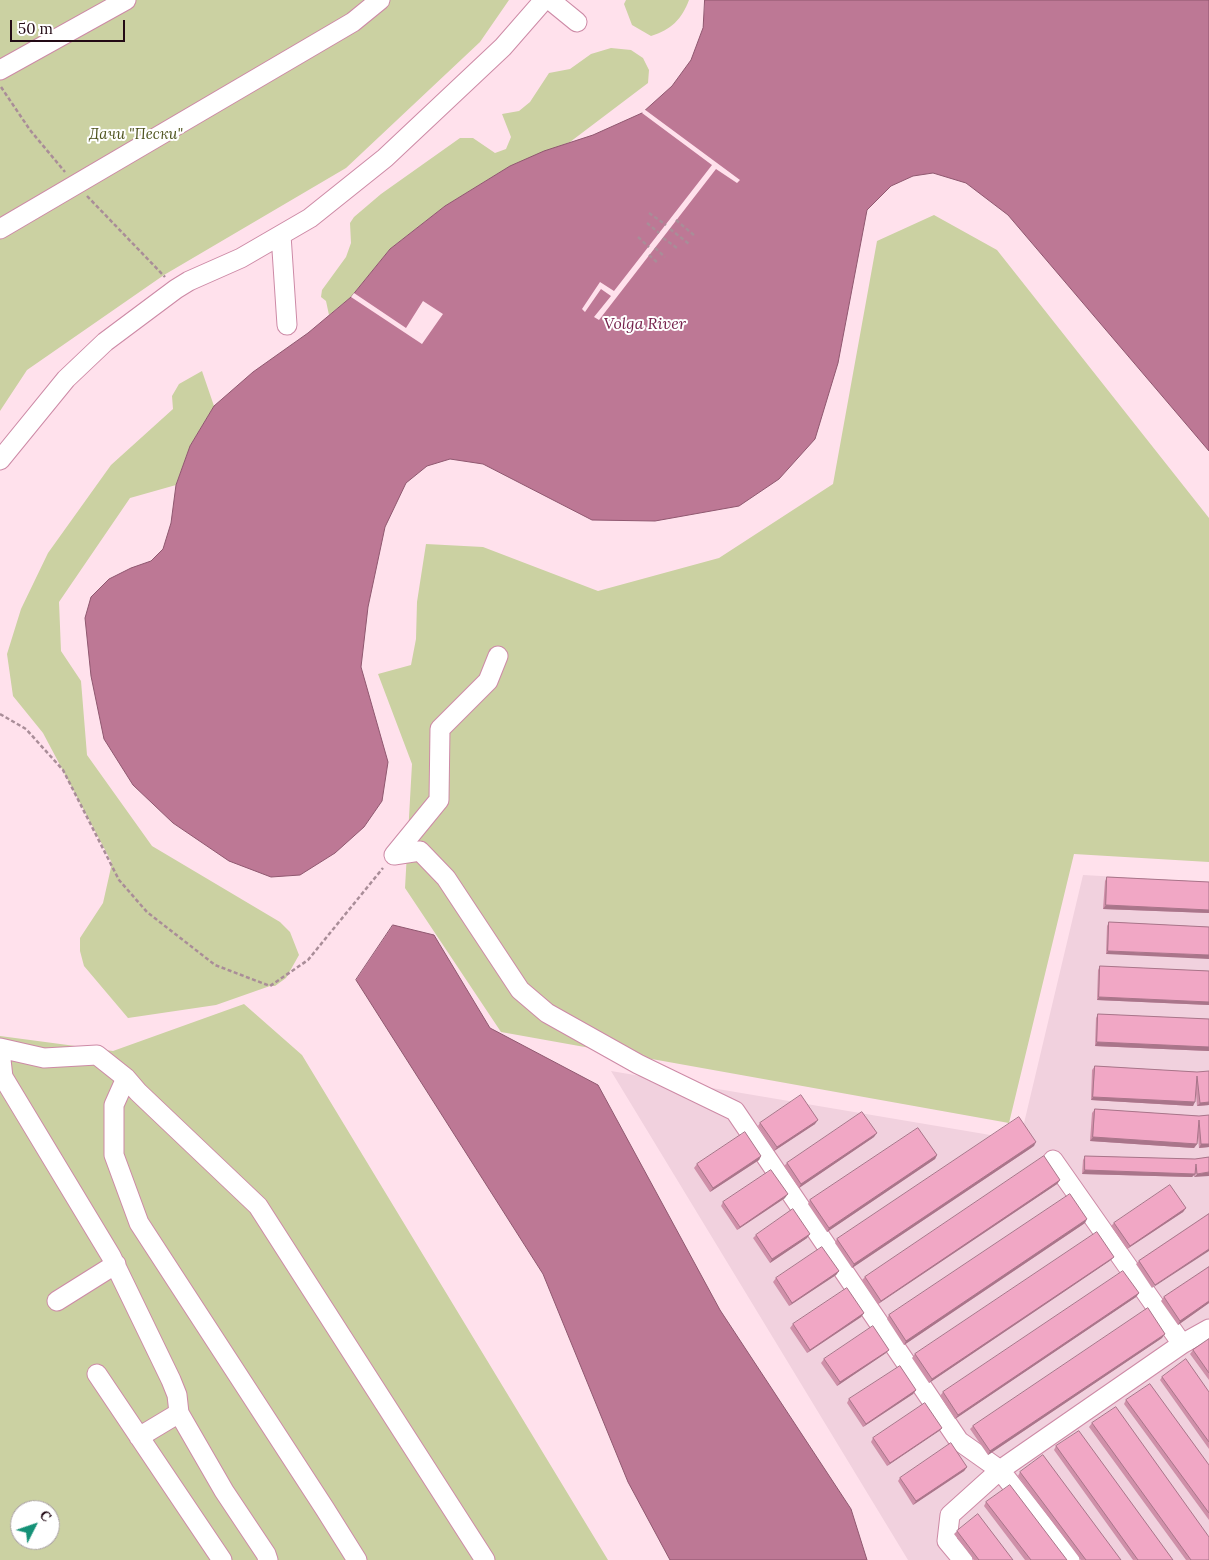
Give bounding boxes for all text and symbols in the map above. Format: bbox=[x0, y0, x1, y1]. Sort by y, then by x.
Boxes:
scale bar bbox=[12, 10, 128, 42]
text: 50 m bbox=[18, 19, 53, 38]
park label: Дачи "Пески" bbox=[89, 126, 183, 144]
water label: Volga River bbox=[604, 314, 686, 334]
north arrow bbox=[10, 1500, 60, 1550]
text: С bbox=[36, 1506, 56, 1525]

